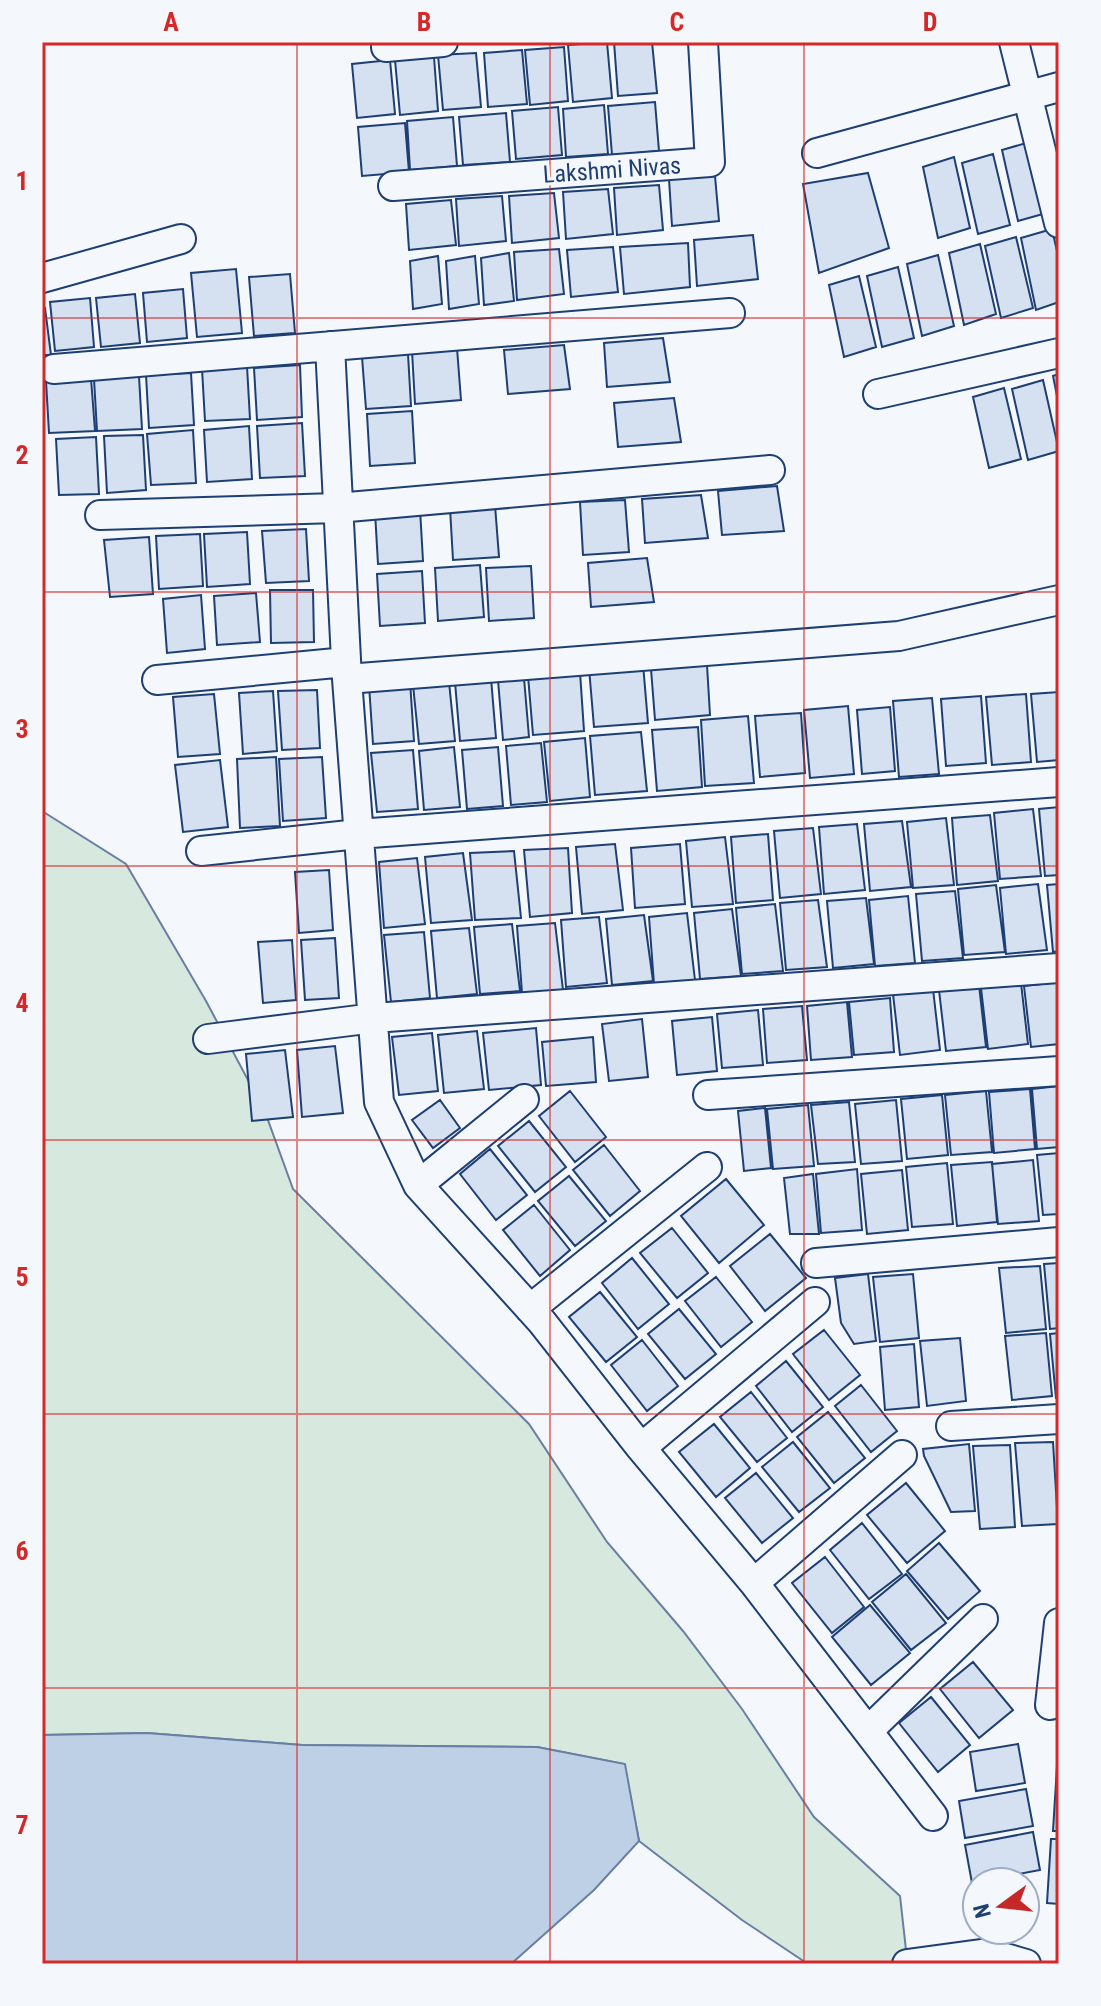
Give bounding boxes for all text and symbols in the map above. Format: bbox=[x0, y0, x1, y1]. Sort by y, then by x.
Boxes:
text: A bbox=[163, 7, 179, 37]
text: B bbox=[417, 7, 431, 37]
text: C bbox=[670, 7, 685, 37]
text: D bbox=[923, 7, 937, 37]
street label: Lakshmi Nivas bbox=[542, 151, 682, 189]
text: 1 bbox=[15, 166, 29, 196]
text: 2 bbox=[15, 440, 29, 470]
text: 3 bbox=[15, 714, 29, 744]
text: 4 bbox=[15, 988, 29, 1018]
text: 5 bbox=[15, 1262, 29, 1292]
text: 6 bbox=[15, 1536, 29, 1566]
text: 7 bbox=[15, 1810, 29, 1840]
north arrow bbox=[961, 1866, 1041, 1946]
text: N bbox=[968, 1901, 996, 1921]

